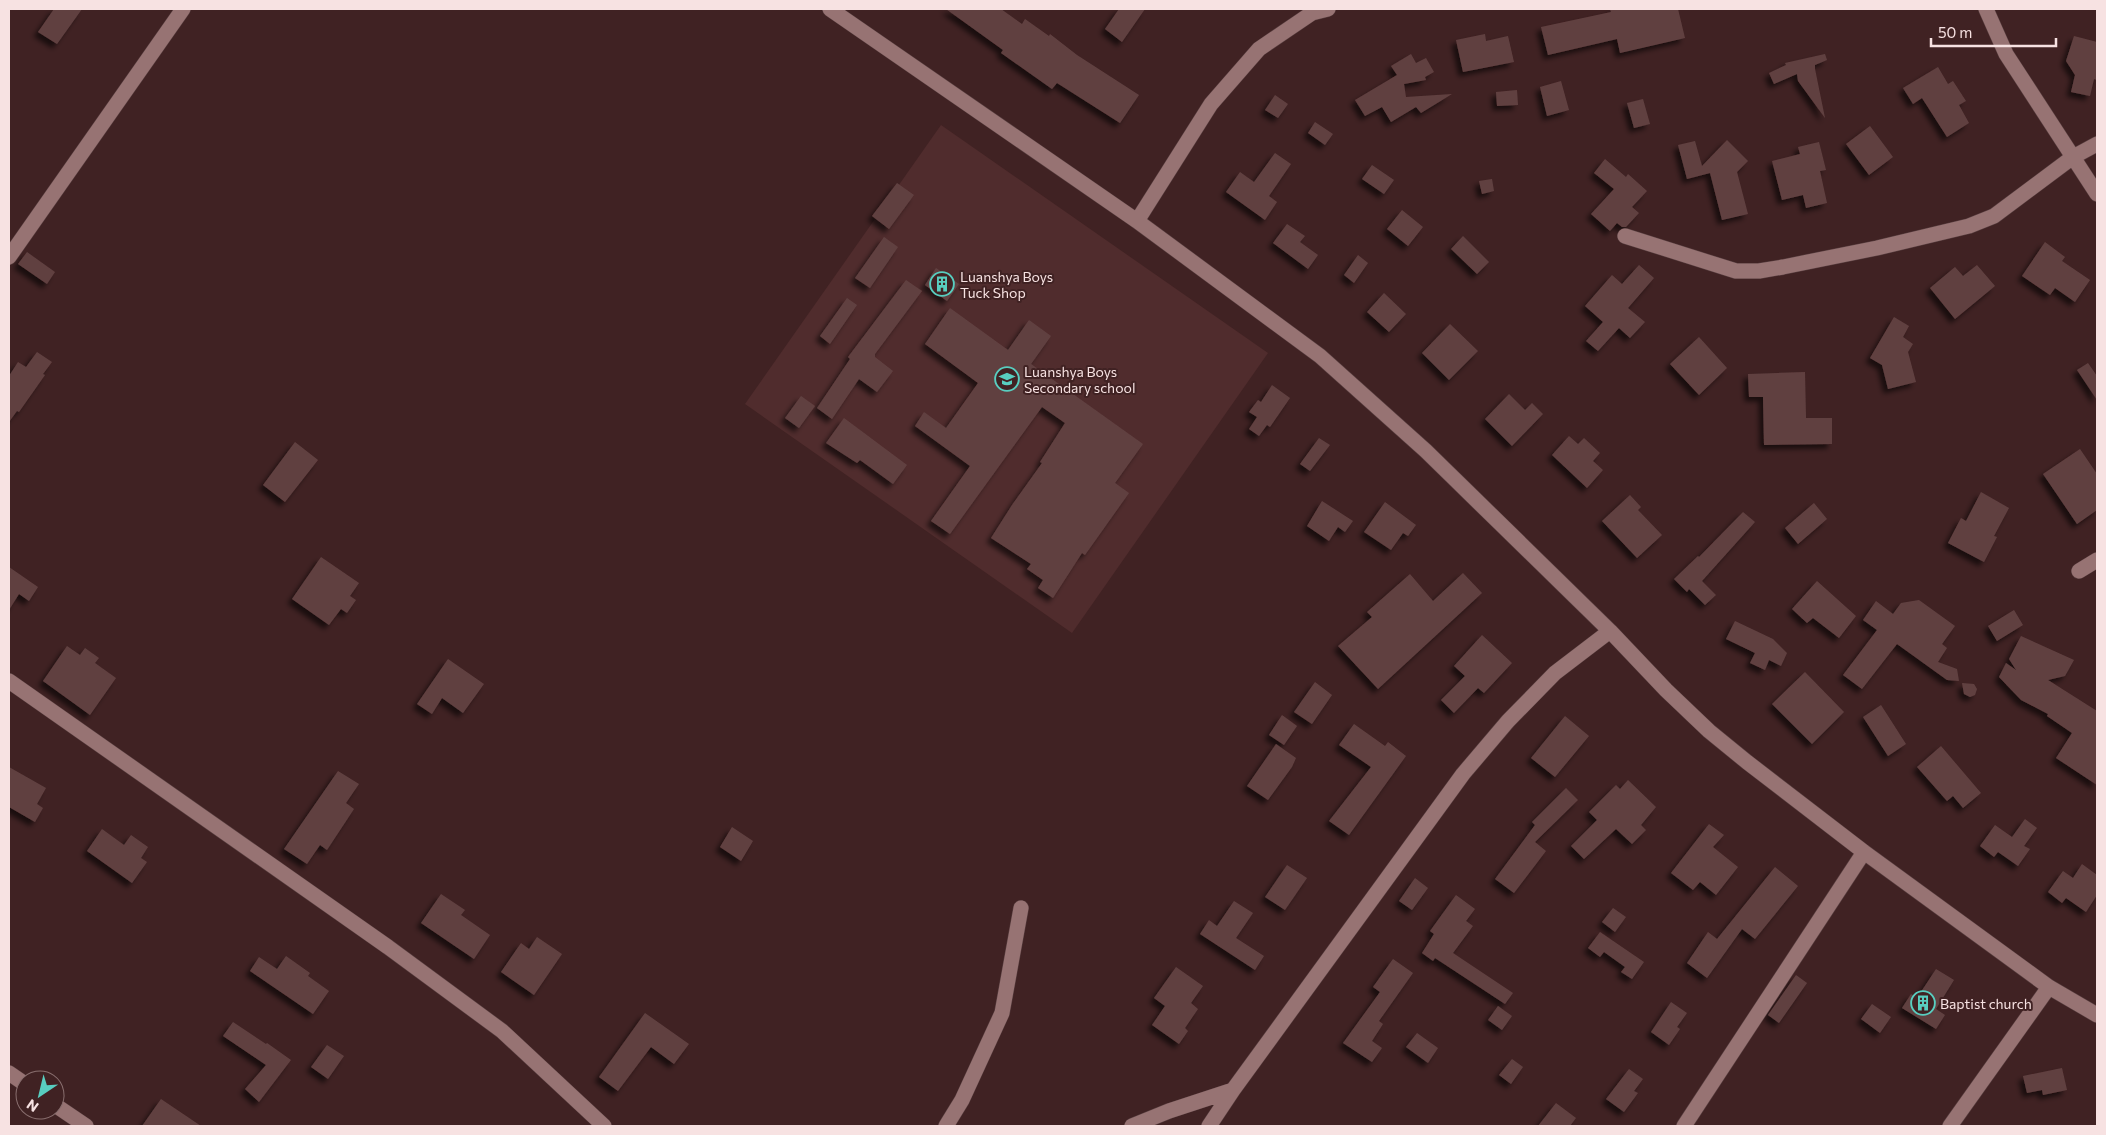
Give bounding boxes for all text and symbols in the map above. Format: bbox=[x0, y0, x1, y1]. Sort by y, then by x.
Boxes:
scale bar bbox=[1931, 15, 2056, 47]
text: 50 m bbox=[1938, 23, 1972, 41]
place label: Luanshya Boys Tuck Shop bbox=[960, 268, 1053, 301]
building icon: Luanshya Boys Tuck Shop bbox=[929, 271, 955, 297]
place label: Luanshya Boys Secondary school bbox=[1024, 363, 1135, 396]
school or university icon: Luanshya Boys Secondary school bbox=[994, 366, 1020, 392]
building icon: Baptist church bbox=[1910, 990, 1936, 1016]
place label: Baptist church bbox=[1940, 995, 2032, 1012]
north arrow bbox=[15, 1070, 65, 1120]
text: N bbox=[23, 1096, 41, 1116]

